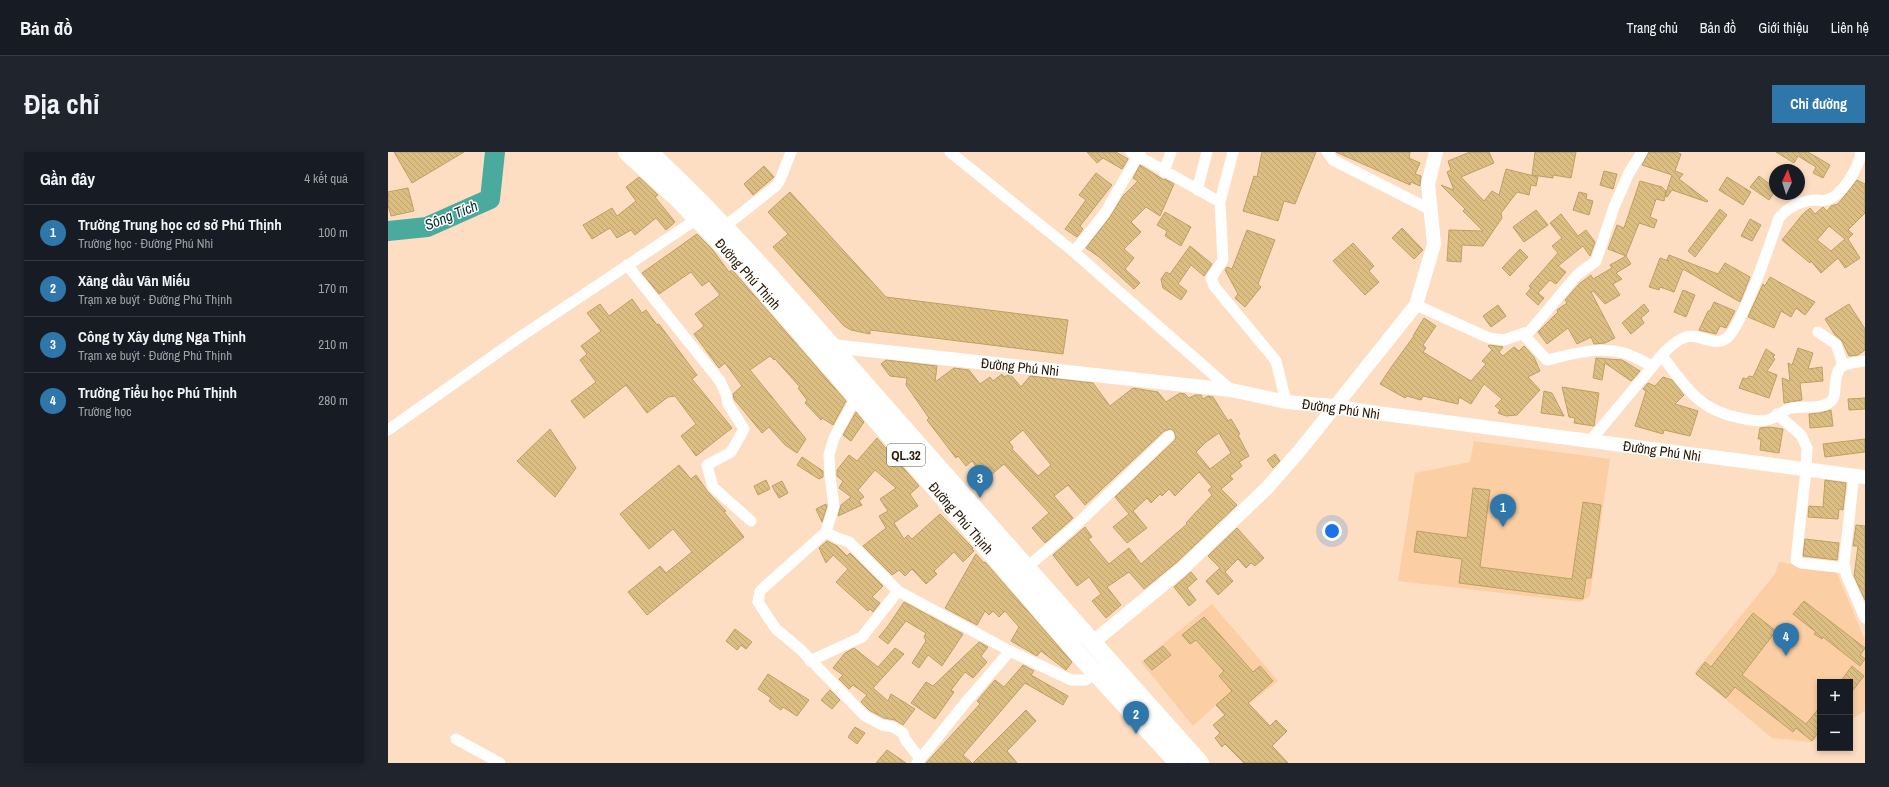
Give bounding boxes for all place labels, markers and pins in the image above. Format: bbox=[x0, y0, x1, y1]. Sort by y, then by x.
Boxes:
pin: 3 bbox=[967, 465, 993, 498]
pin: 1 bbox=[1490, 494, 1516, 527]
pin: 4 bbox=[1773, 623, 1799, 656]
pin: 2 bbox=[1123, 701, 1149, 734]

